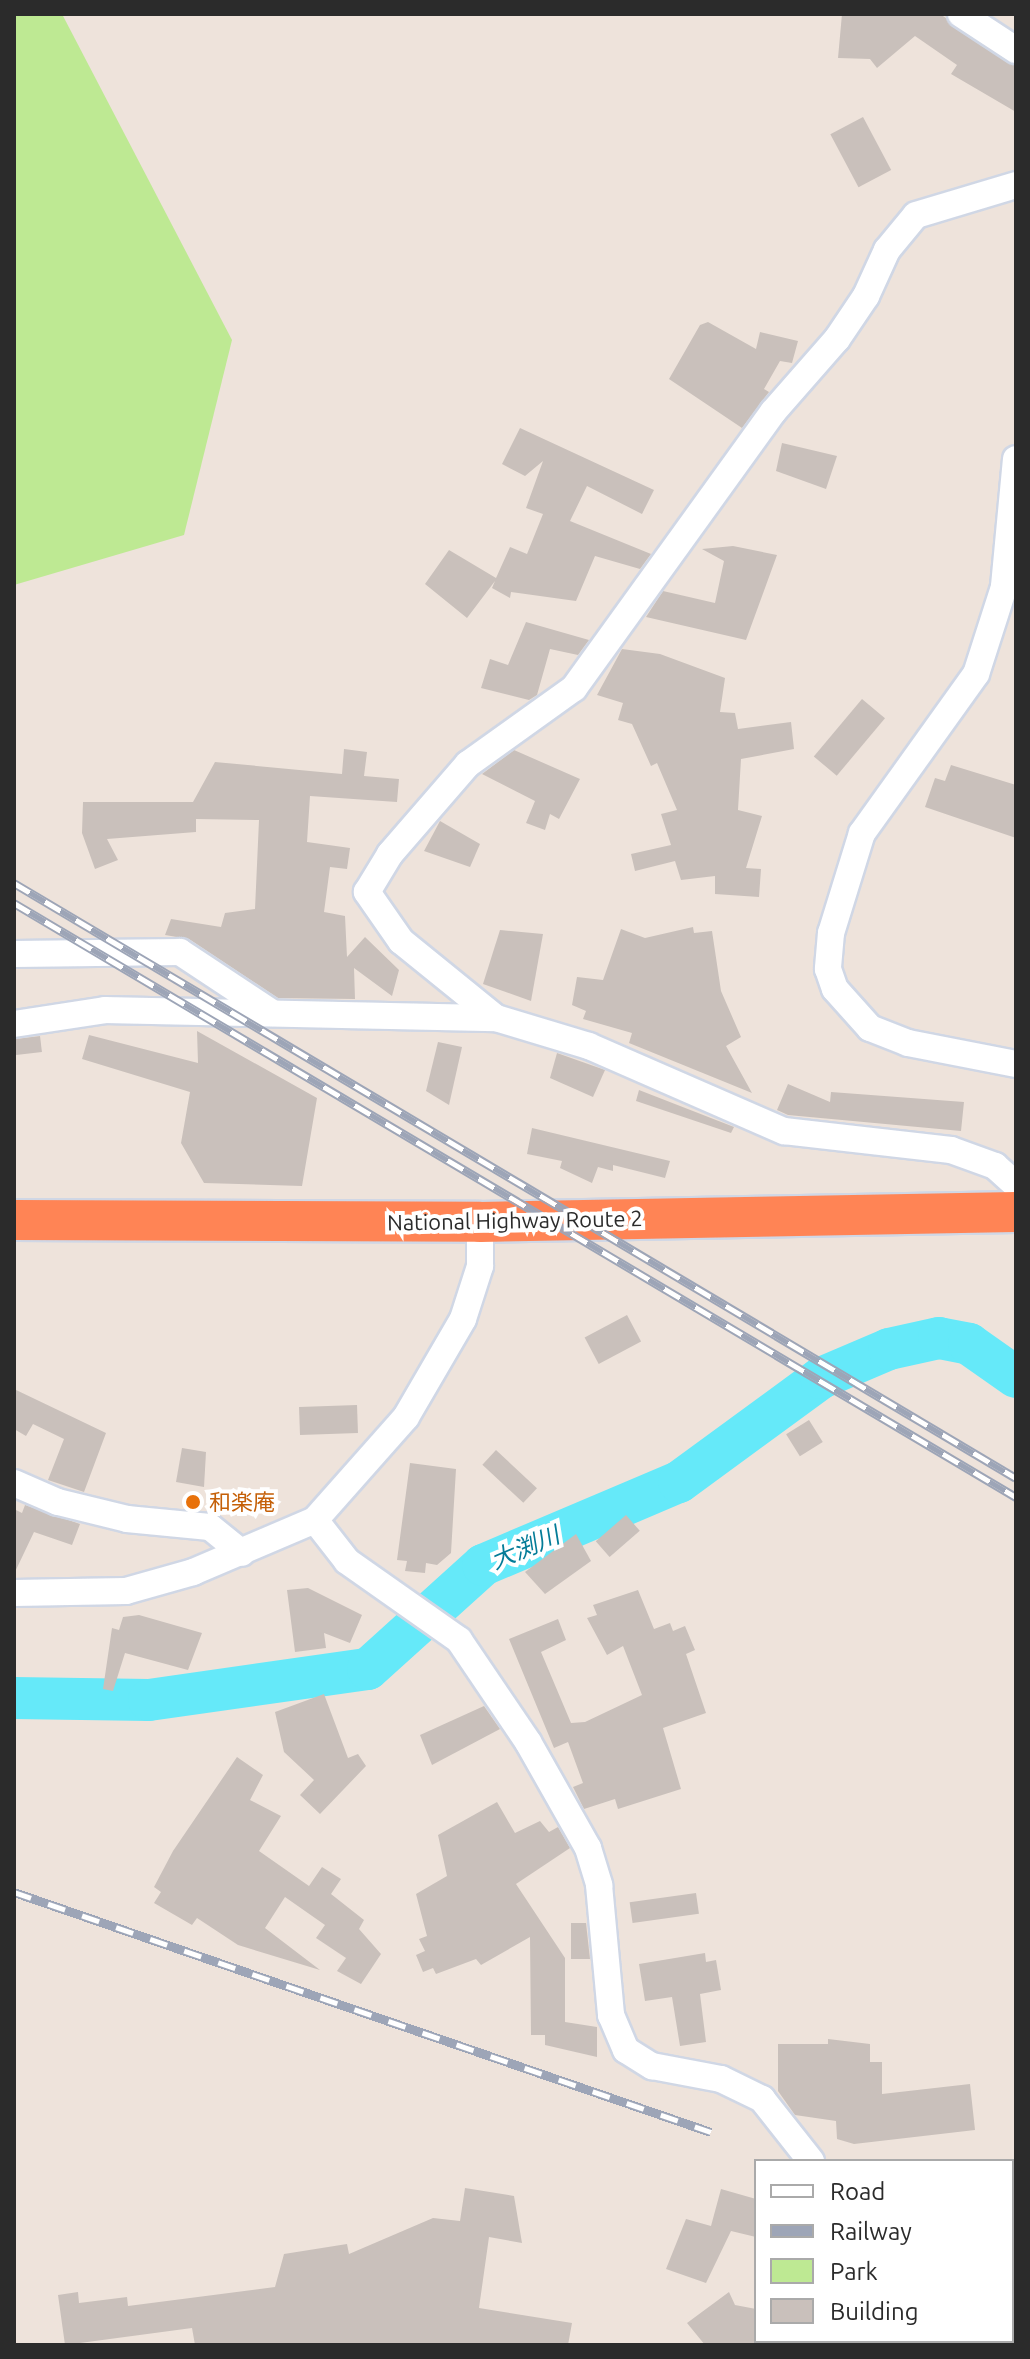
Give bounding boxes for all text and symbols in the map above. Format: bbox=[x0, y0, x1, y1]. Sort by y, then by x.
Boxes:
street label: National Highway Route 2 bbox=[387, 1205, 643, 1235]
place label: 和楽庵 bbox=[209, 1489, 275, 1515]
marker: 和楽庵 bbox=[184, 1493, 202, 1511]
water label: 大渕川 bbox=[486, 1521, 564, 1575]
legend bbox=[754, 2159, 1014, 2343]
text: Road bbox=[830, 2178, 885, 2205]
text: Railway bbox=[830, 2218, 912, 2245]
text: Park bbox=[830, 2258, 878, 2285]
text: Building bbox=[830, 2298, 918, 2325]

